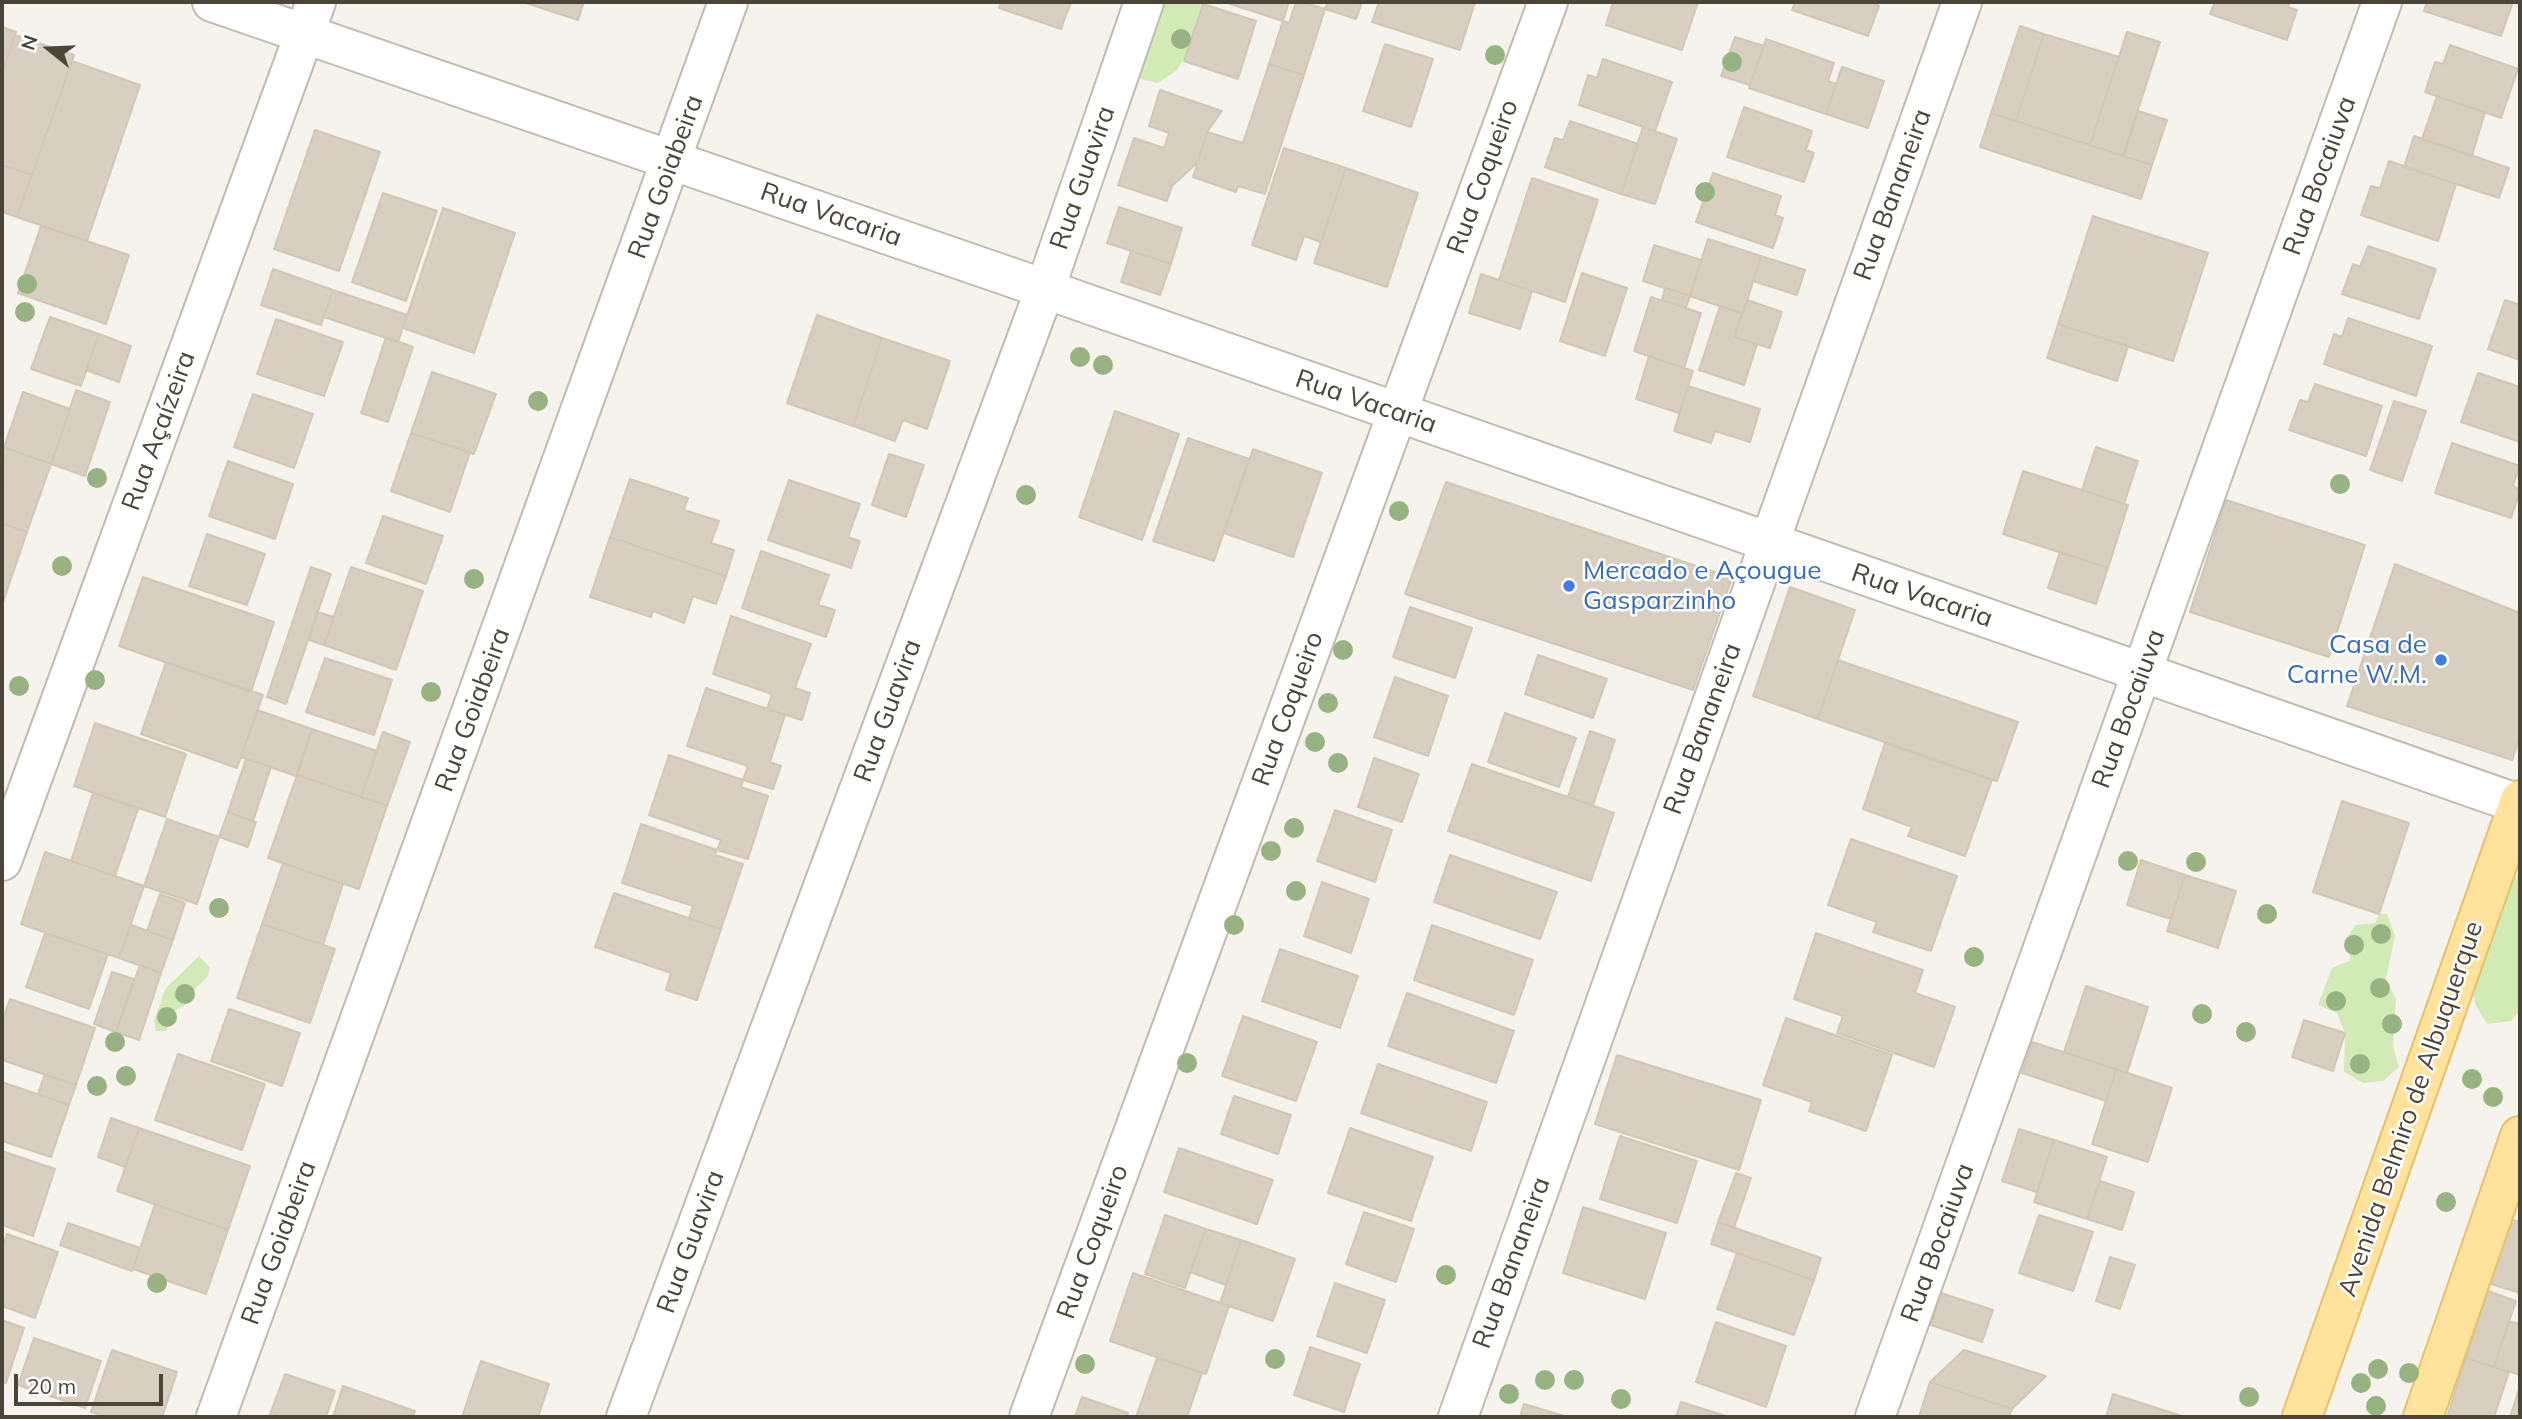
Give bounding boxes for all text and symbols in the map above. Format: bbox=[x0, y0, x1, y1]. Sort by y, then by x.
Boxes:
north arrow bbox=[14, 14, 84, 84]
text: N bbox=[15, 32, 43, 53]
street label: Rua Goiabeira bbox=[622, 91, 710, 263]
street label: Rua Bocaiuva bbox=[2277, 92, 2363, 260]
street label: Rua Coqueiro bbox=[1441, 95, 1525, 259]
street label: Rua Guavira bbox=[1044, 102, 1122, 254]
street label: Rua Bananeira bbox=[1848, 105, 1938, 285]
street label: Rua Vacaria bbox=[756, 176, 906, 254]
street label: Rua Açaízeira bbox=[116, 347, 202, 515]
street label: Rua Vacaria bbox=[1291, 363, 1441, 441]
place label: Mercado e Açougue Gasparzinho bbox=[1583, 555, 1822, 616]
street label: Rua Vacaria bbox=[1847, 557, 1997, 635]
marker: Mercado e Açougue Gasparzinho bbox=[1561, 578, 1577, 594]
street label: Rua Goiabeira bbox=[429, 624, 517, 796]
street label: Rua Bocaiuva bbox=[2086, 625, 2172, 793]
street label: Rua Coqueiro bbox=[1246, 627, 1330, 791]
place label: Casa de Carne W.M. bbox=[2287, 629, 2427, 690]
street label: Rua Guavira bbox=[848, 635, 928, 787]
street label: Rua Bananeira bbox=[1658, 639, 1748, 819]
marker: Casa de Carne W.M. bbox=[2433, 652, 2449, 668]
street label: Avenida Belmiro de Albuquerque bbox=[2332, 917, 2490, 1301]
street label: Rua Goiabeira bbox=[235, 1157, 323, 1329]
street label: Rua Bocaiuva bbox=[1895, 1159, 1981, 1327]
street label: Rua Coqueiro bbox=[1051, 1160, 1135, 1324]
street label: Rua Guavira bbox=[651, 1166, 731, 1318]
street label: Rua Bananeira bbox=[1467, 1173, 1557, 1353]
scale bar bbox=[18, 1360, 166, 1404]
text: 20 m bbox=[27, 1373, 76, 1399]

